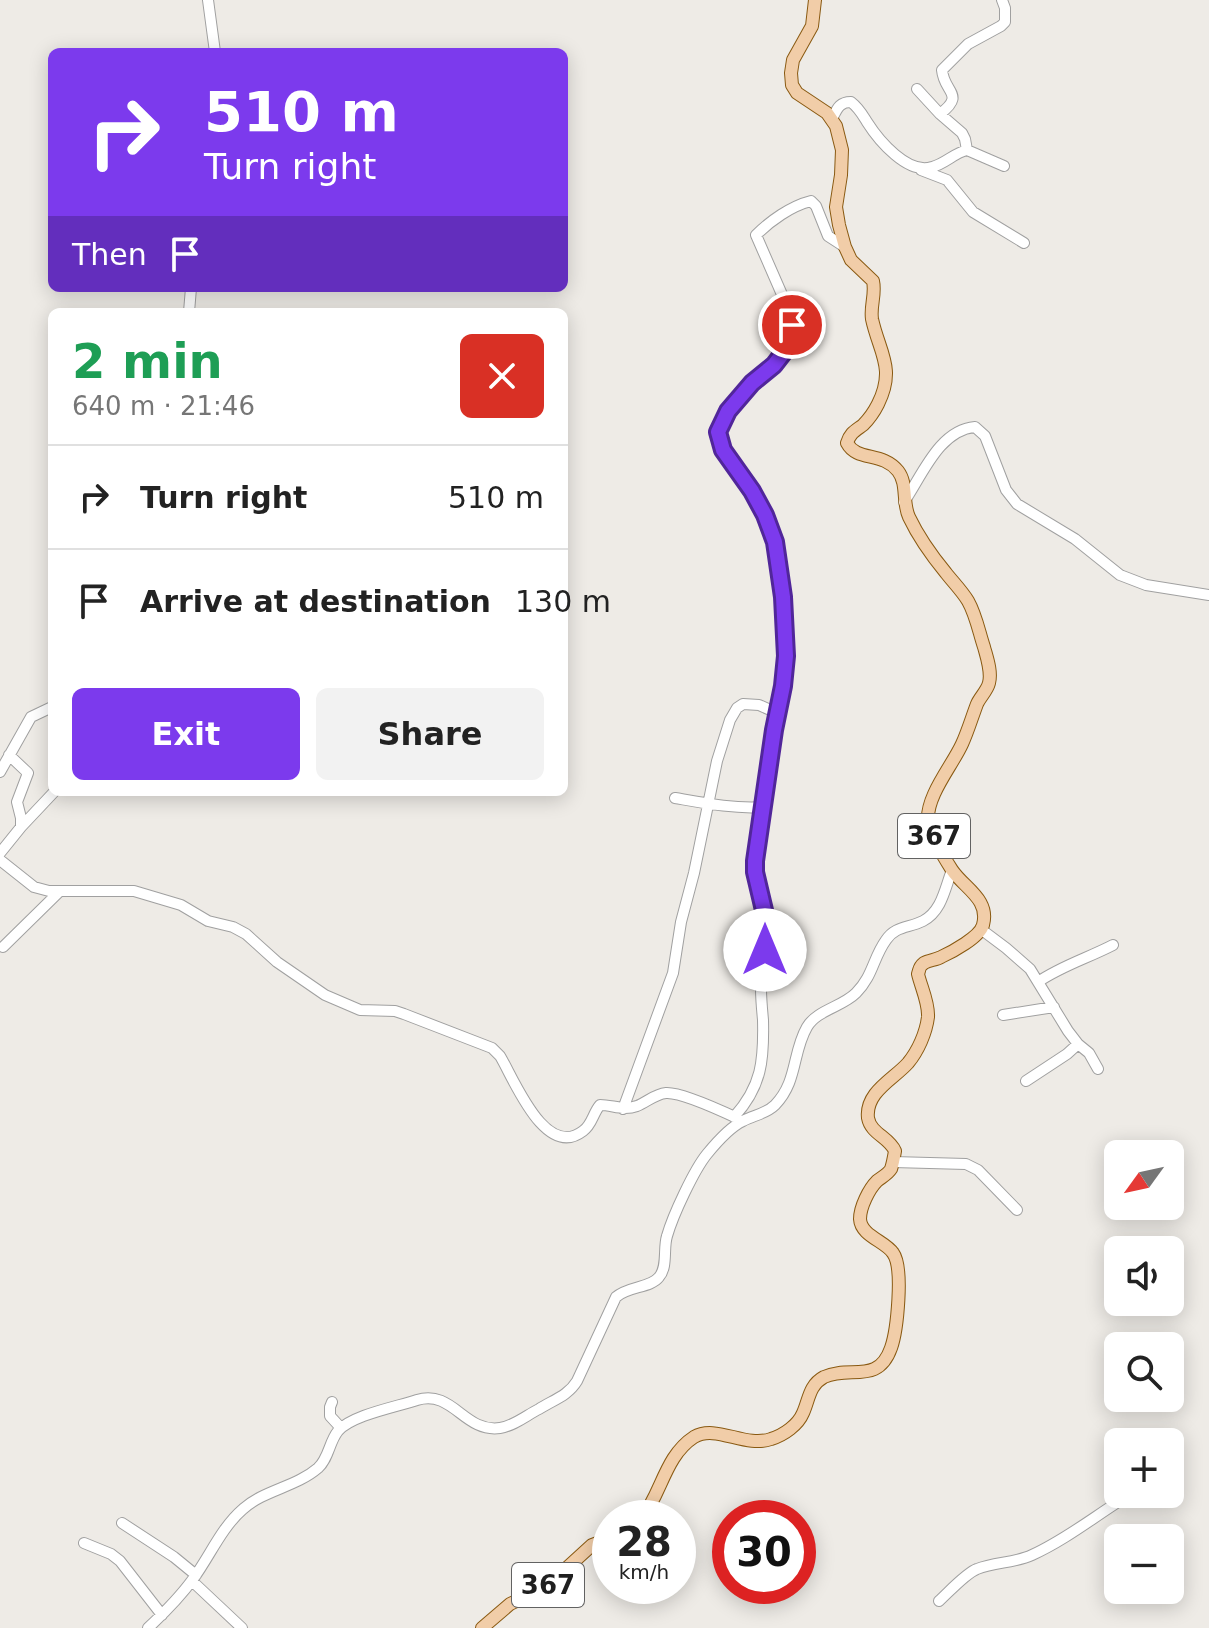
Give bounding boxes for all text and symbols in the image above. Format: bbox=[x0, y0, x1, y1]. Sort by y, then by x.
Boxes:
text: 510 m bbox=[204, 79, 399, 144]
icon: right bbox=[72, 80, 176, 184]
text: Turn right bbox=[204, 146, 376, 187]
icon: arrive bbox=[163, 232, 207, 276]
text: Then bbox=[72, 237, 147, 272]
pin bbox=[758, 291, 826, 359]
icon: arrive bbox=[770, 303, 814, 347]
text: 2 min bbox=[72, 333, 223, 389]
button: close bbox=[460, 334, 544, 418]
text: 640 m · 21:46 bbox=[72, 391, 255, 421]
icon: right bbox=[72, 475, 116, 519]
text: Turn right bbox=[140, 480, 307, 515]
text: 510 m bbox=[448, 480, 544, 515]
icon: arrive bbox=[72, 579, 116, 623]
text: Arrive at destination bbox=[140, 584, 491, 619]
text: 130 m bbox=[515, 584, 611, 619]
button: Exit bbox=[72, 688, 300, 780]
button: Share bbox=[316, 688, 544, 780]
road number: 367 bbox=[898, 814, 970, 858]
position arrow bbox=[723, 908, 807, 992]
north arrow bbox=[1104, 1140, 1184, 1220]
map controls bbox=[1104, 1140, 1184, 1604]
button: sound bbox=[1104, 1236, 1184, 1316]
button: search bbox=[1104, 1332, 1184, 1412]
button: + bbox=[1104, 1428, 1184, 1508]
speed limit sign: 30 bbox=[712, 1500, 816, 1604]
text: 28 bbox=[616, 1519, 672, 1565]
button: − bbox=[1104, 1524, 1184, 1604]
text: km/h bbox=[619, 1560, 669, 1584]
road number: 367 bbox=[512, 1563, 584, 1607]

